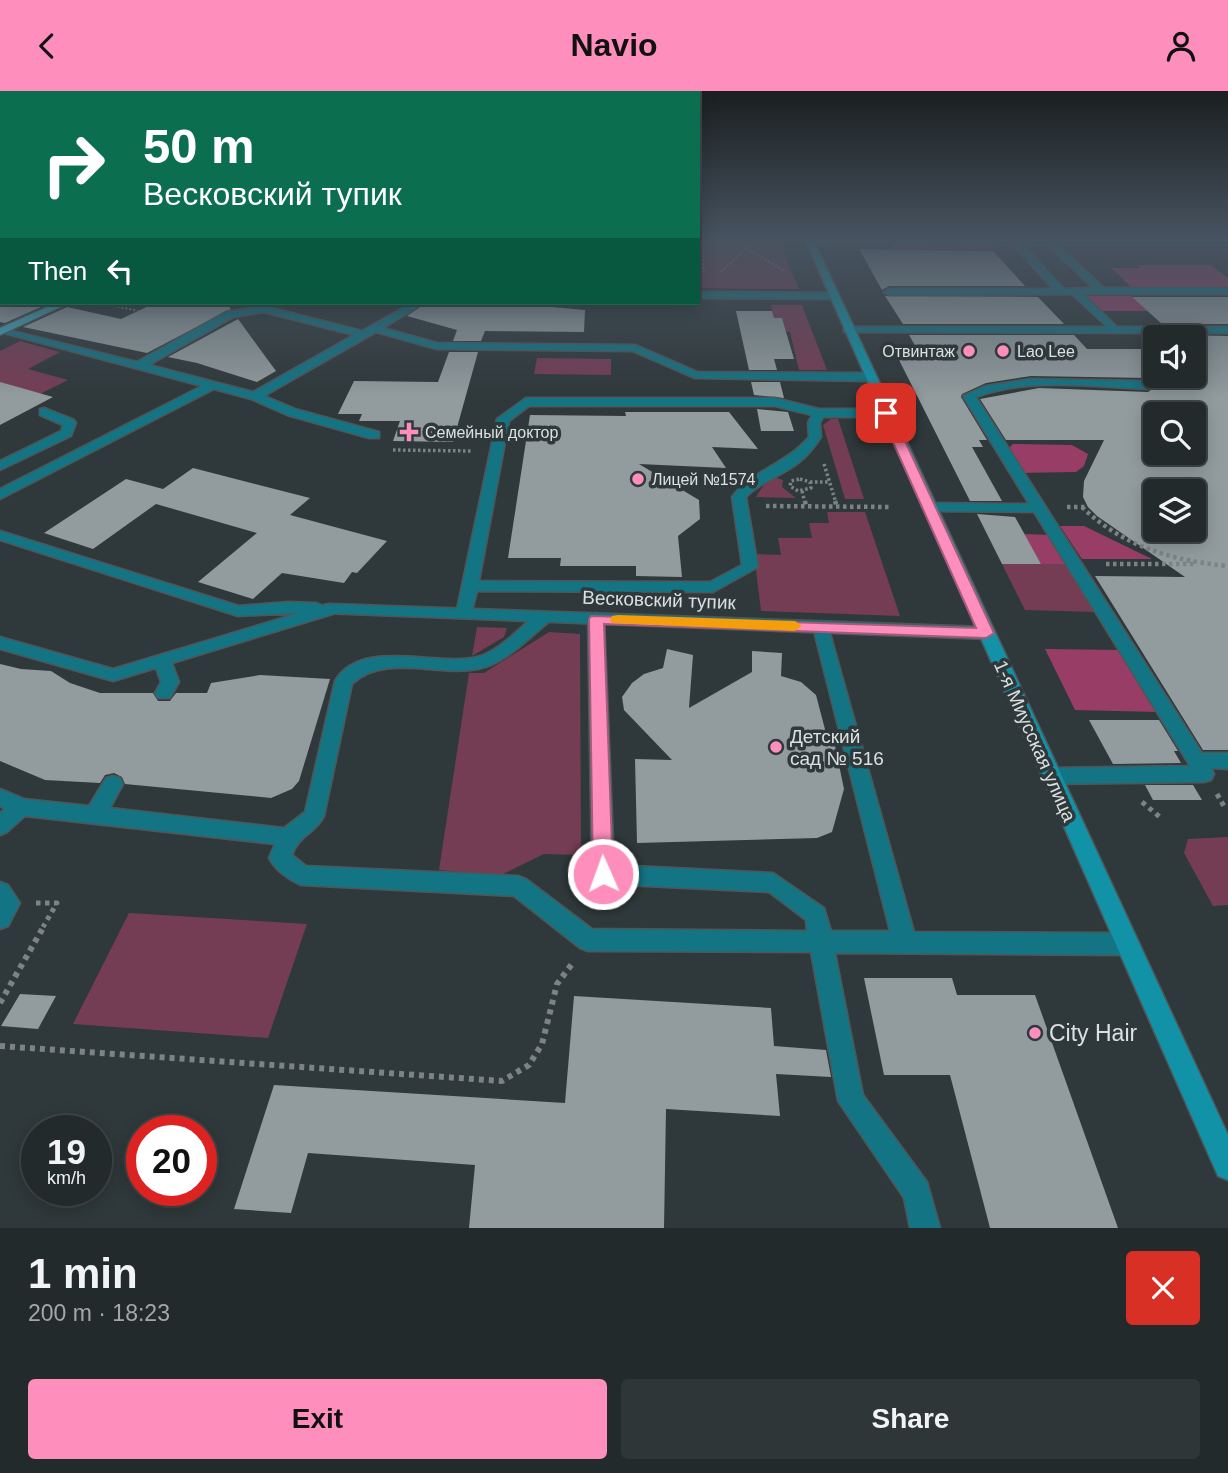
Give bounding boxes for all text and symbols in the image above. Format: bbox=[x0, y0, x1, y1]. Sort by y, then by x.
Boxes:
icon: back bbox=[28, 27, 66, 65]
text: Navio bbox=[570, 27, 658, 63]
icon: person bbox=[1162, 27, 1200, 65]
icon: right bbox=[28, 119, 119, 210]
text: 50 m bbox=[143, 119, 255, 173]
text: Весковский тупик bbox=[143, 176, 402, 212]
icon: left bbox=[101, 252, 139, 290]
text: Then bbox=[28, 256, 87, 286]
map controls bbox=[1143, 325, 1206, 542]
button: sound bbox=[1143, 325, 1206, 388]
place label: Отвинтаж bbox=[882, 343, 955, 360]
marker: Отвинтаж bbox=[961, 343, 977, 359]
marker: Lao Lee bbox=[995, 343, 1011, 359]
place label: Lao Lee bbox=[1017, 343, 1075, 360]
pin bbox=[856, 383, 916, 443]
icon: arrive bbox=[867, 394, 905, 432]
button: search bbox=[1143, 402, 1206, 465]
marker: Семейный доктор bbox=[399, 422, 419, 442]
place label: Семейный доктор bbox=[425, 424, 558, 441]
marker: Лицей №1574 bbox=[630, 471, 646, 487]
place label: Лицей №1574 bbox=[652, 471, 756, 488]
button: layers bbox=[1143, 479, 1206, 542]
street label: Весковский тупик bbox=[582, 587, 737, 613]
street label: 1-я Миусская улица bbox=[990, 657, 1080, 825]
place label: Детский сад № 516 bbox=[790, 726, 884, 769]
marker: Детский сад № 516 bbox=[768, 739, 784, 755]
position arrow bbox=[566, 837, 640, 911]
place label: City Hair bbox=[1049, 1020, 1138, 1046]
marker: City Hair bbox=[1027, 1025, 1043, 1041]
speed limit sign: 20 bbox=[126, 1115, 217, 1206]
text: 19 bbox=[47, 1132, 86, 1171]
text: km/h bbox=[47, 1168, 86, 1188]
text: 1 min bbox=[28, 1250, 138, 1297]
button: close bbox=[1126, 1251, 1200, 1325]
text: 200 m · 18:23 bbox=[28, 1300, 170, 1326]
button: Exit bbox=[28, 1379, 607, 1459]
button: Share bbox=[621, 1379, 1200, 1459]

